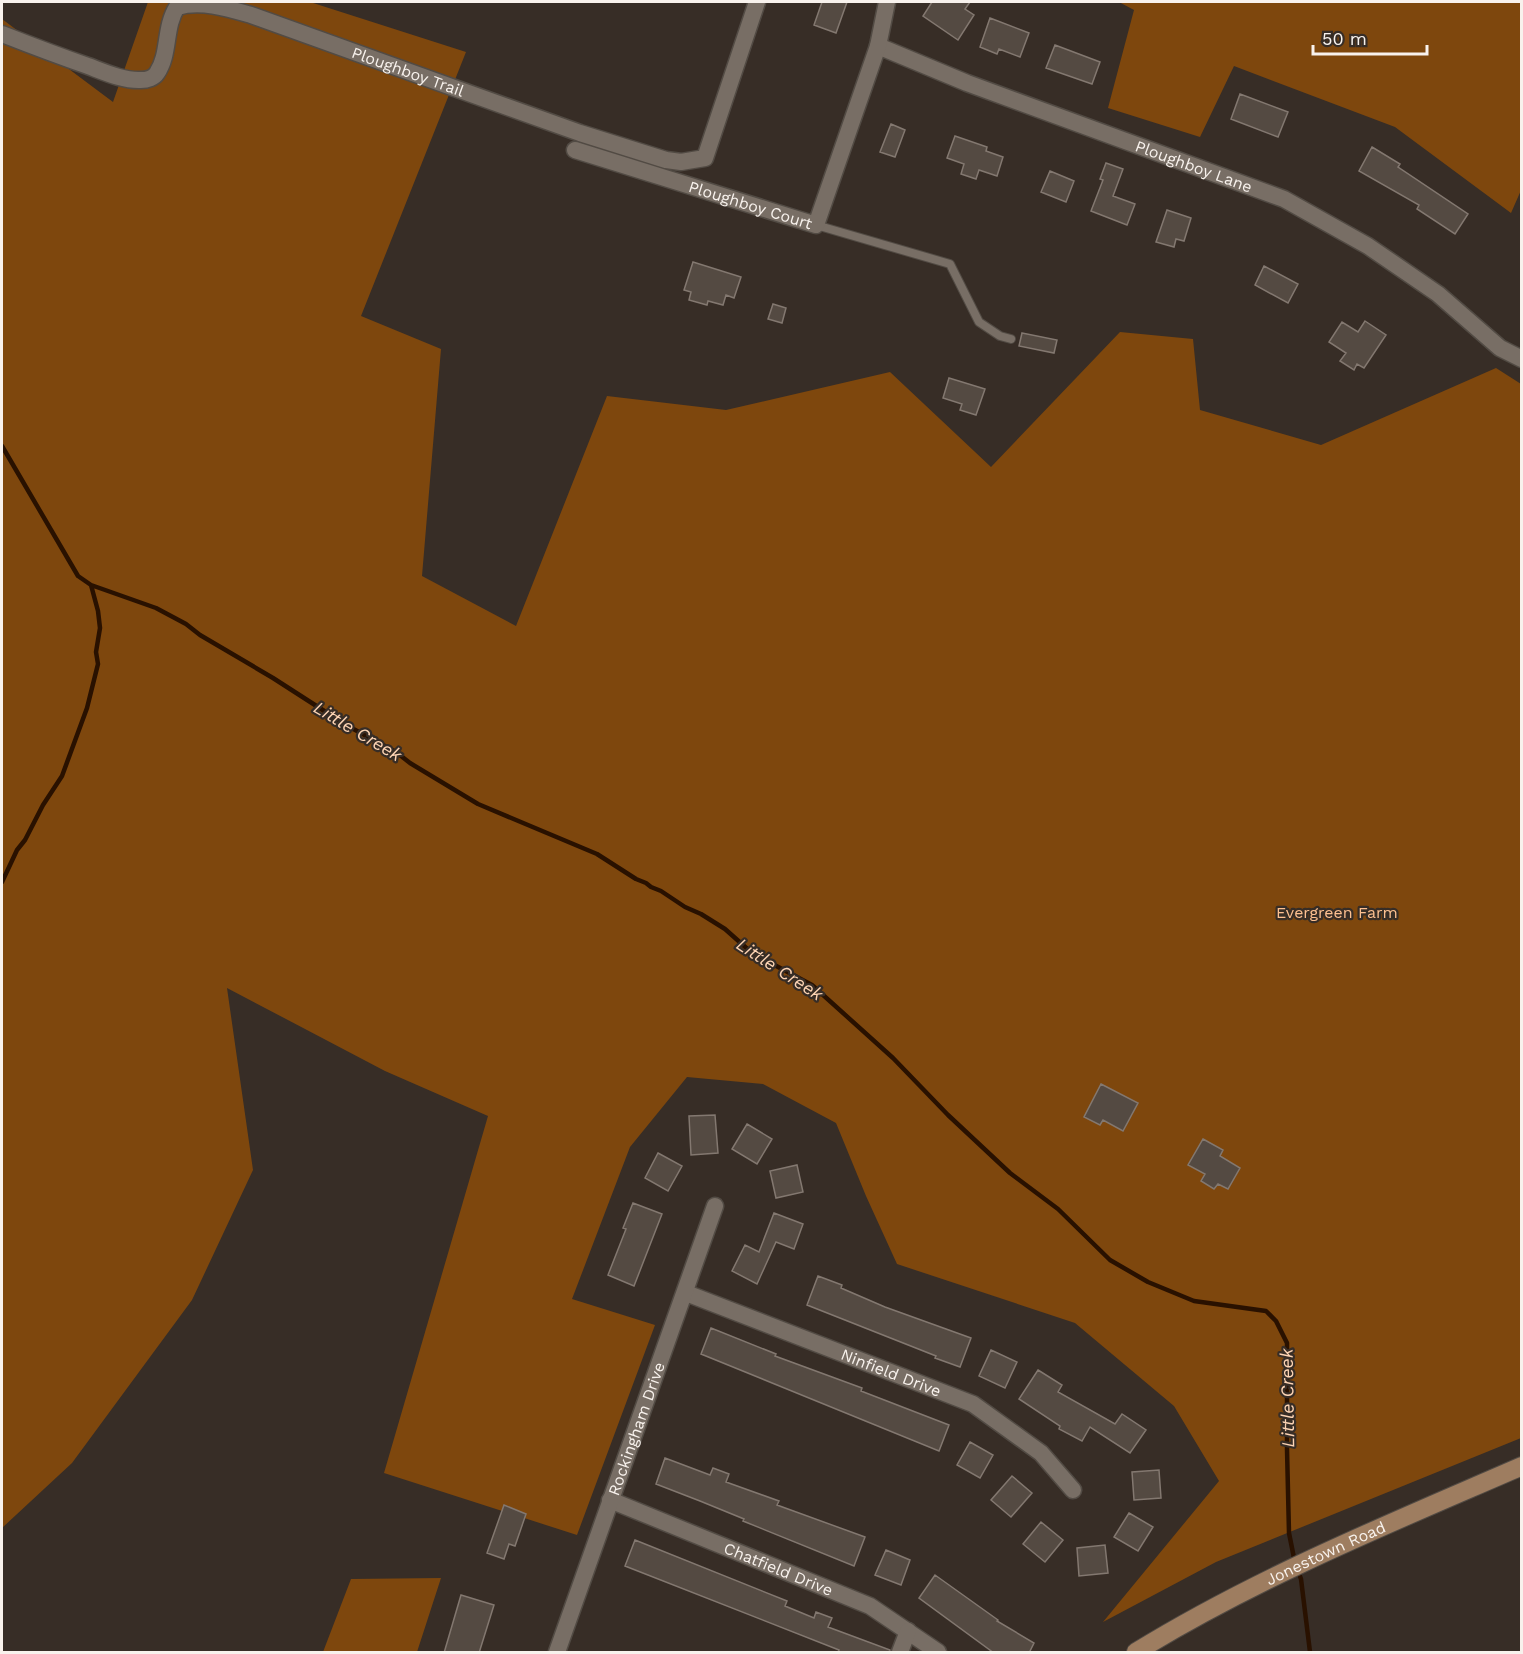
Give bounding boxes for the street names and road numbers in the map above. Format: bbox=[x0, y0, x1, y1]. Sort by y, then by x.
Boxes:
street label: Ploughboy Trail bbox=[349, 42, 467, 100]
street label: Ploughboy Lane bbox=[1133, 136, 1255, 196]
street label: Ploughboy Court bbox=[686, 177, 815, 233]
street label: Ninfield Drive bbox=[838, 1344, 944, 1400]
street label: Rockingham Drive bbox=[604, 1359, 669, 1498]
street label: Jonestown Road bbox=[1262, 1517, 1388, 1589]
street label: Chatfield Drive bbox=[721, 1538, 836, 1599]

